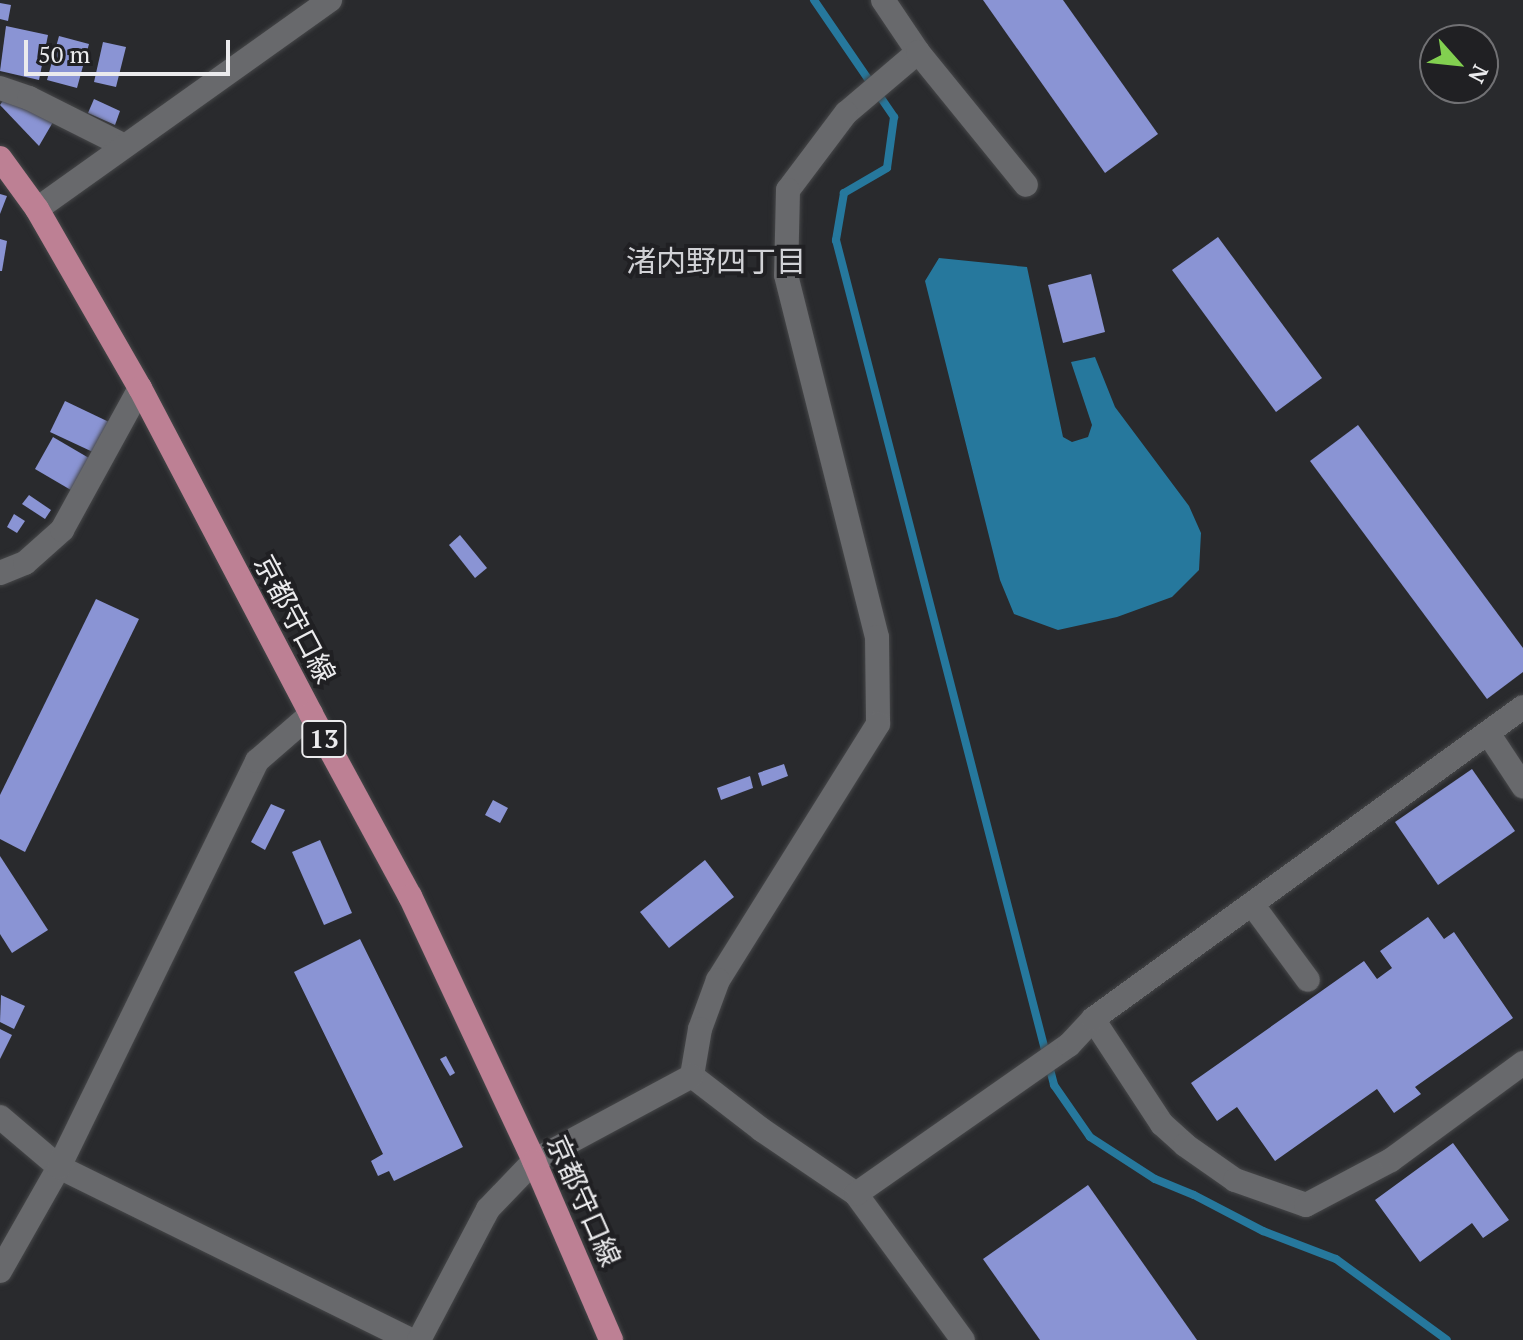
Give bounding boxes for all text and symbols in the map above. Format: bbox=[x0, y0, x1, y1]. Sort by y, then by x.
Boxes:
scale bar bbox=[28, 24, 234, 74]
north arrow bbox=[1419, 24, 1499, 104]
text: 50 m bbox=[38, 38, 90, 70]
text: N bbox=[1462, 60, 1496, 88]
district label: 渚内野四丁目 bbox=[626, 243, 806, 279]
street label: 京都守口線 bbox=[247, 549, 343, 689]
road number: 13 bbox=[300, 717, 348, 761]
street label: 京都守口線 bbox=[540, 1130, 628, 1272]

